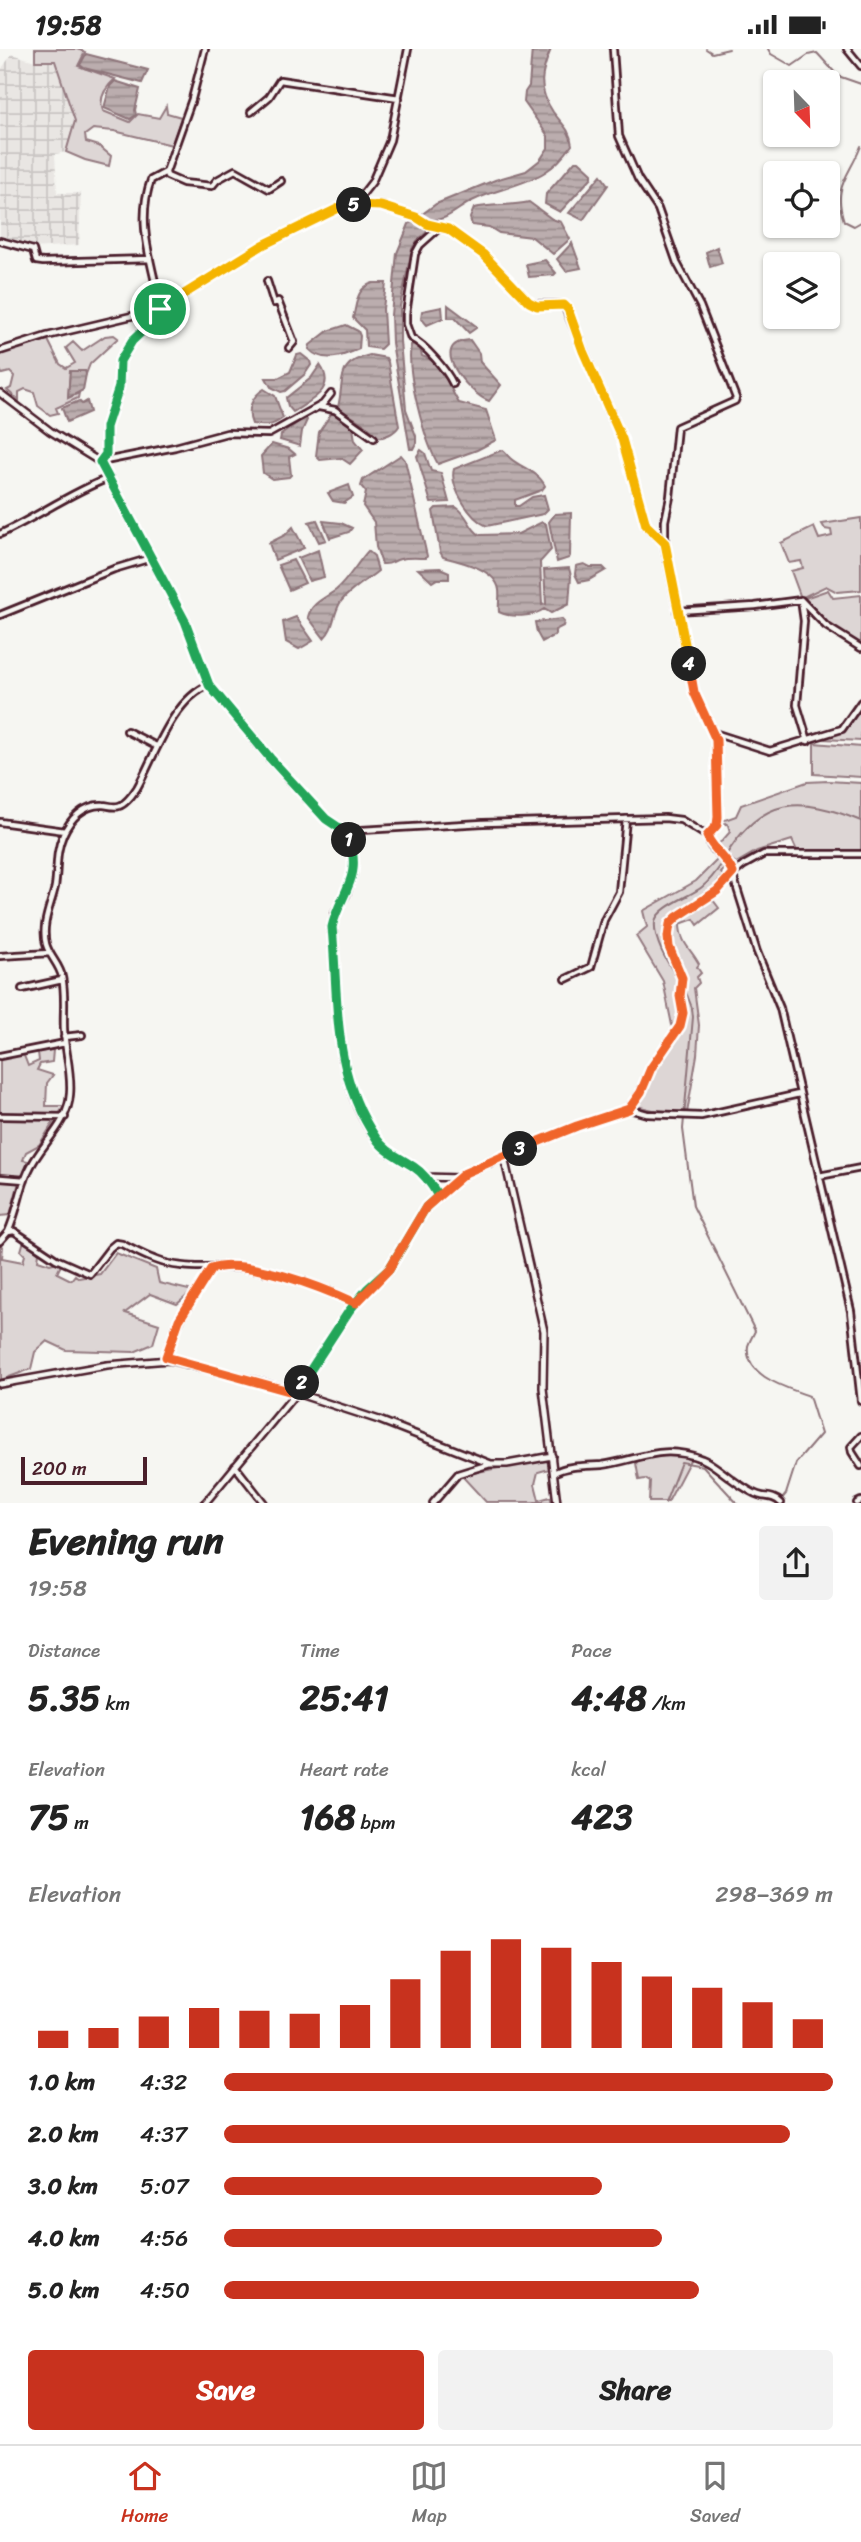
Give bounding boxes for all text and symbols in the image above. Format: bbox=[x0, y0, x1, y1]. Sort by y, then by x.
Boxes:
text: 19:58 bbox=[35, 2, 102, 48]
north arrow bbox=[763, 70, 840, 147]
map controls bbox=[763, 70, 840, 329]
button: locate bbox=[763, 161, 840, 238]
pin: 5 bbox=[336, 187, 372, 223]
text: 5 bbox=[348, 188, 359, 221]
button: layers bbox=[763, 252, 840, 329]
pin bbox=[130, 279, 190, 339]
icon: arrive bbox=[141, 290, 179, 328]
pin: 4 bbox=[672, 647, 706, 681]
text: 4 bbox=[683, 647, 694, 680]
pin: 1 bbox=[332, 823, 366, 857]
text: 1 bbox=[344, 823, 353, 856]
pin: 3 bbox=[503, 1131, 538, 1167]
text: 3 bbox=[514, 1132, 525, 1165]
pin: 2 bbox=[284, 1365, 320, 1401]
text: 2 bbox=[296, 1366, 307, 1399]
text: 200 m bbox=[32, 1452, 87, 1485]
scale bar bbox=[21, 1454, 147, 1485]
text: Evening run bbox=[28, 1508, 224, 1575]
button: share bbox=[759, 1526, 833, 1600]
text: 19:58 bbox=[28, 1568, 87, 1609]
text: Distance bbox=[28, 1634, 100, 1667]
text: Time bbox=[300, 1634, 340, 1667]
text: Pace bbox=[571, 1634, 612, 1667]
text: 5.35 bbox=[28, 1667, 101, 1729]
text: 25:41 bbox=[300, 1667, 389, 1729]
text: 4:48 bbox=[571, 1667, 647, 1729]
text: km bbox=[101, 1687, 130, 1720]
text: /km bbox=[647, 1687, 686, 1720]
text: Elevation bbox=[28, 1753, 105, 1786]
text: Heart rate bbox=[300, 1753, 389, 1786]
text: kcal bbox=[571, 1753, 606, 1786]
text: 75 bbox=[28, 1786, 69, 1848]
text: 168 bbox=[300, 1786, 356, 1848]
text: 423 bbox=[571, 1786, 633, 1848]
text: m bbox=[69, 1806, 89, 1839]
text: bpm bbox=[356, 1806, 396, 1839]
text: Elevation bbox=[28, 1874, 121, 1915]
text: 298–369 m bbox=[715, 1874, 833, 1915]
text: 1.0 km bbox=[28, 2062, 95, 2103]
text: 4:32 bbox=[140, 2062, 187, 2103]
text: 2.0 km bbox=[28, 2114, 99, 2155]
text: 4:37 bbox=[140, 2114, 187, 2155]
text: 3.0 km bbox=[28, 2166, 98, 2207]
text: 5:07 bbox=[140, 2166, 189, 2207]
text: 4.0 km bbox=[28, 2218, 100, 2259]
text: 4:56 bbox=[140, 2218, 188, 2259]
text: 5.0 km bbox=[28, 2270, 99, 2311]
text: 4:50 bbox=[140, 2270, 190, 2311]
button: Save bbox=[28, 2350, 424, 2430]
button: Share bbox=[438, 2350, 833, 2430]
tab: Home bbox=[121, 2457, 168, 2532]
tab: Map bbox=[410, 2457, 448, 2532]
tab: Saved bbox=[690, 2457, 740, 2532]

